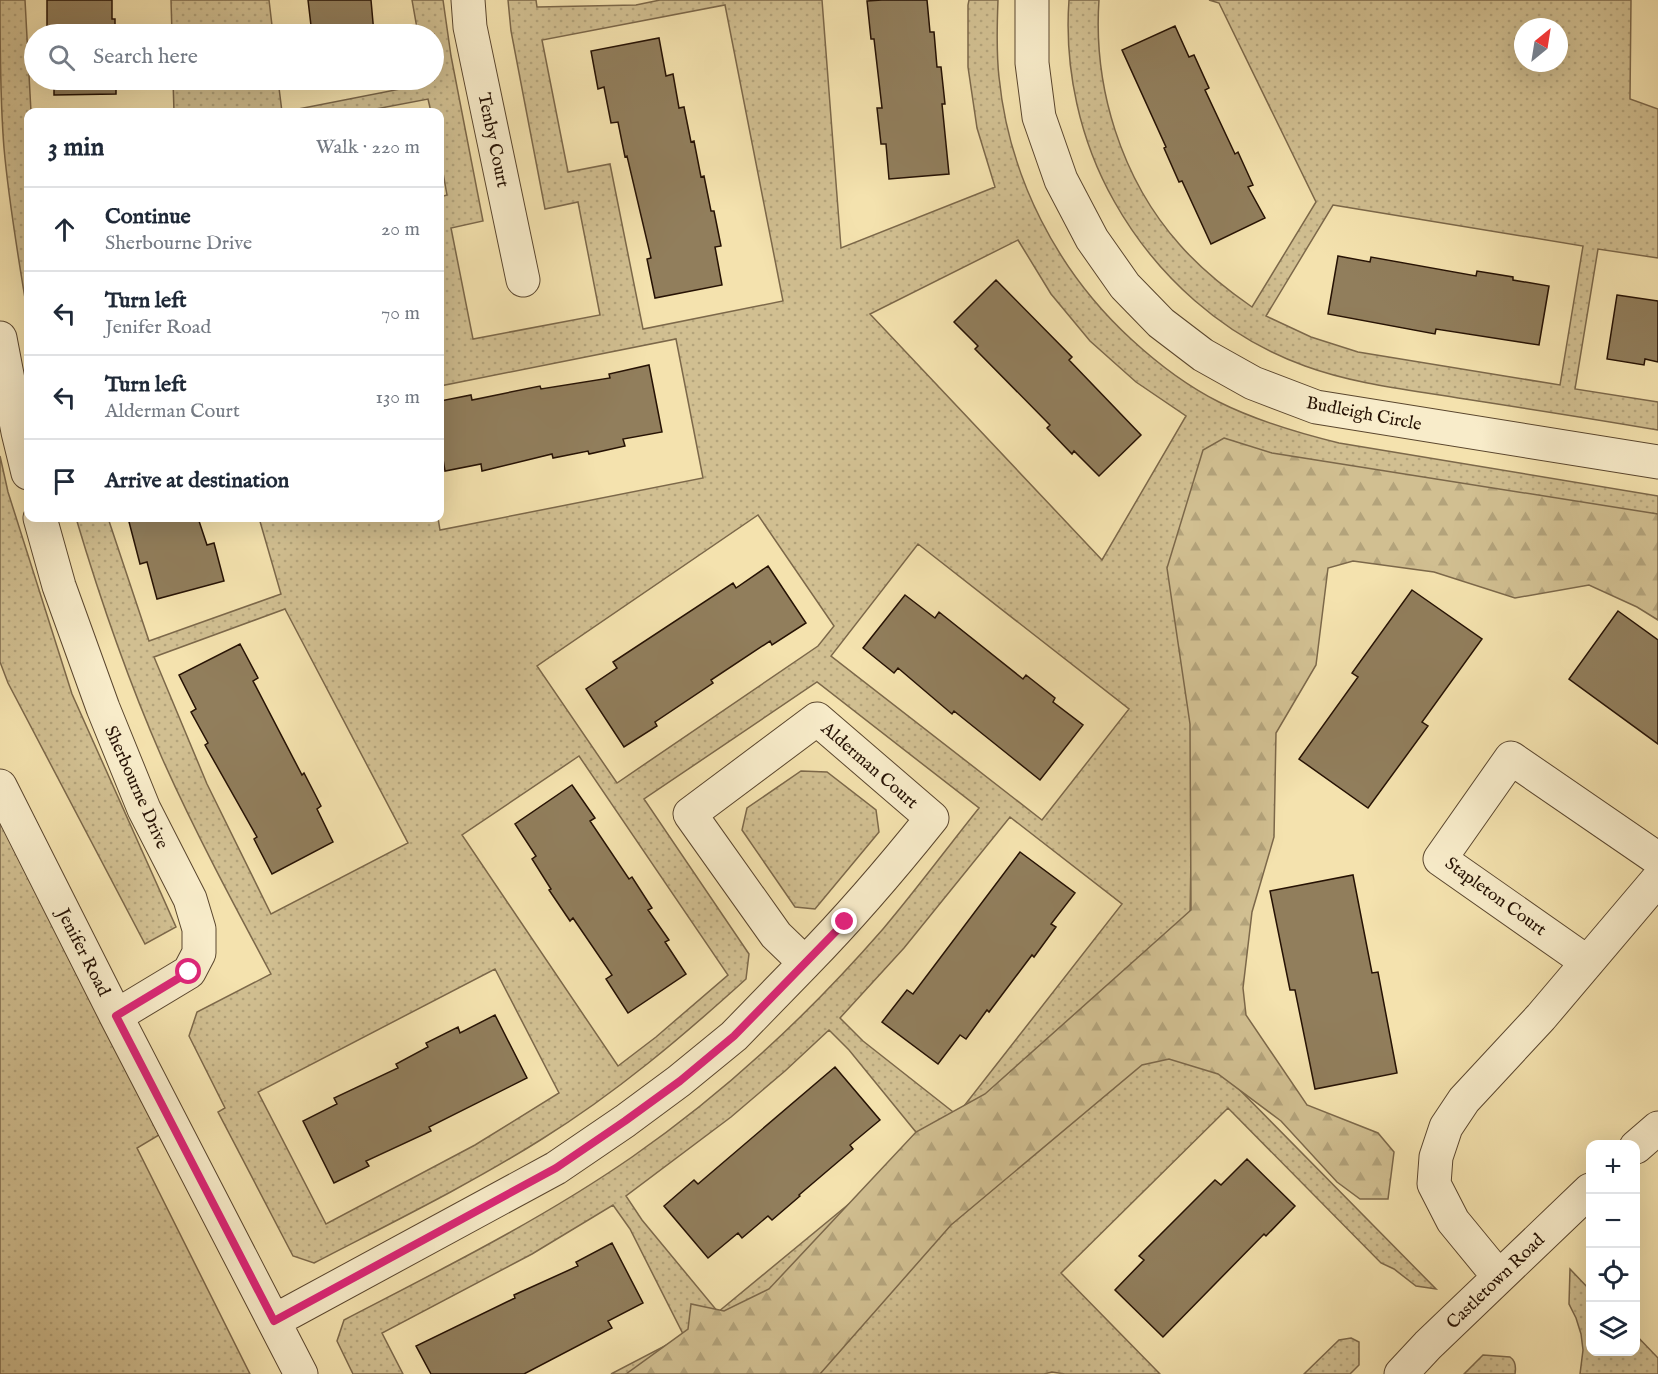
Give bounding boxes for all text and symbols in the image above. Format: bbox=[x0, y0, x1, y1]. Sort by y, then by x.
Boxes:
north arrow bbox=[1514, 18, 1568, 72]
search box bbox=[24, 24, 444, 90]
icon: search bbox=[45, 41, 78, 74]
text: Search here bbox=[93, 43, 198, 71]
street label: Tenby Court bbox=[471, 91, 514, 190]
text: 3 min bbox=[48, 131, 104, 164]
text: Walk · 220 m bbox=[316, 135, 420, 160]
text: Continue bbox=[105, 203, 191, 231]
icon: ahead bbox=[48, 213, 81, 246]
text: 20 m bbox=[381, 217, 420, 242]
text: Sherbourne Drive bbox=[105, 231, 252, 256]
text: Turn left bbox=[105, 287, 187, 315]
icon: left bbox=[48, 297, 81, 330]
text: 70 m bbox=[381, 301, 420, 326]
text: Jenifer Road bbox=[105, 315, 211, 340]
text: Turn left bbox=[105, 371, 187, 399]
icon: left bbox=[48, 381, 81, 414]
text: 130 m bbox=[375, 385, 420, 410]
street label: Budleigh Circle bbox=[1304, 392, 1423, 437]
text: Alderman Court bbox=[105, 399, 240, 424]
icon: arrive bbox=[48, 465, 81, 498]
text: Arrive at destination bbox=[105, 467, 289, 495]
street label: Alderman Court bbox=[815, 717, 922, 815]
street label: Sherbourne Drive bbox=[98, 722, 173, 853]
street label: Stapleton Court bbox=[1440, 853, 1550, 942]
street label: Jenifer Road bbox=[50, 903, 115, 1001]
route end bbox=[831, 908, 857, 934]
route start bbox=[175, 958, 201, 984]
map controls bbox=[1586, 1140, 1640, 1356]
button: + bbox=[1586, 1140, 1640, 1194]
button: − bbox=[1586, 1194, 1640, 1248]
street label: Castletown Road bbox=[1442, 1229, 1550, 1335]
button: locate bbox=[1586, 1248, 1640, 1302]
button: layers bbox=[1586, 1302, 1640, 1356]

